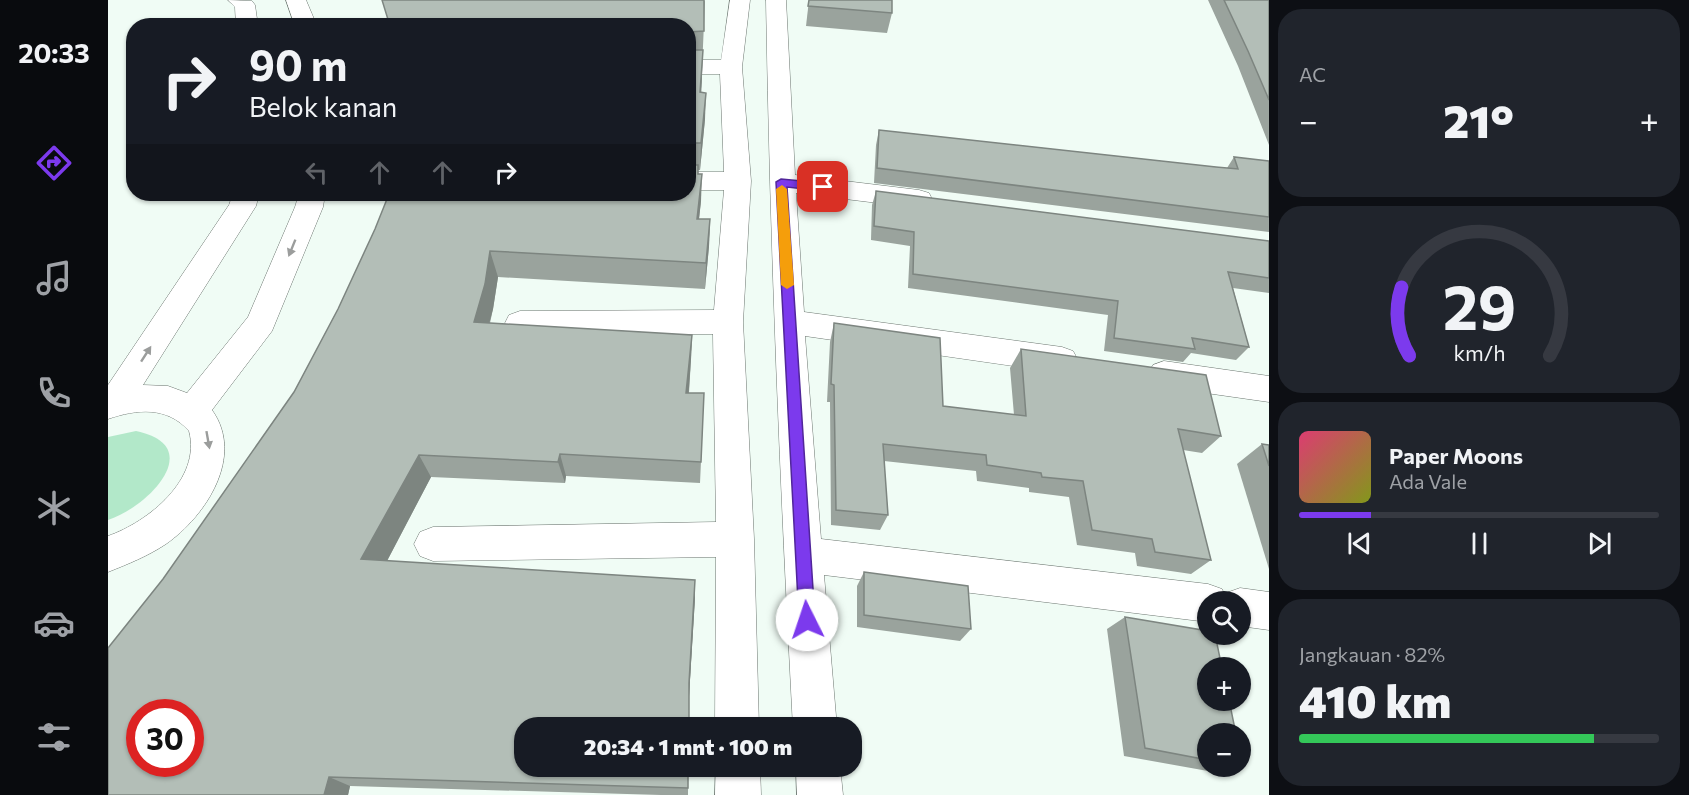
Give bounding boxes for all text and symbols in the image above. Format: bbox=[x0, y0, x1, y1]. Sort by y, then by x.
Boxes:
text: 20:33 bbox=[18, 36, 90, 69]
text: 90 m bbox=[249, 38, 348, 90]
icon: right bbox=[150, 42, 228, 120]
text: AC bbox=[1299, 62, 1326, 86]
text: Belok kanan bbox=[249, 90, 397, 123]
text: 21° bbox=[1443, 92, 1514, 147]
text: − bbox=[1299, 99, 1318, 140]
text: + bbox=[1640, 99, 1659, 140]
icon: directions bbox=[33, 142, 75, 184]
icon: left bbox=[300, 156, 333, 189]
icon: ahead bbox=[363, 156, 396, 189]
icon: ahead bbox=[426, 156, 459, 189]
icon: right bbox=[489, 156, 522, 189]
pin bbox=[797, 161, 848, 212]
icon: arrive bbox=[806, 170, 839, 203]
one-way arrow bbox=[287, 240, 297, 258]
icon: music bbox=[33, 257, 75, 299]
text: 29 bbox=[1442, 267, 1516, 343]
text: km/h bbox=[1453, 340, 1505, 366]
one-way arrow bbox=[140, 346, 152, 362]
icon: phone bbox=[33, 372, 75, 414]
one-way arrow bbox=[204, 430, 213, 449]
text: Paper Moons bbox=[1389, 442, 1523, 469]
text: Ada Vale bbox=[1389, 469, 1467, 493]
icon: climate bbox=[33, 487, 75, 529]
icon: previous bbox=[1343, 527, 1376, 560]
icon: pause bbox=[1463, 527, 1496, 560]
icon: next bbox=[1583, 527, 1616, 560]
position arrow bbox=[775, 588, 839, 652]
map controls bbox=[1197, 591, 1251, 777]
button: search bbox=[1197, 591, 1251, 645]
icon: car bbox=[33, 602, 75, 644]
text: Jangkauan · 82% bbox=[1299, 642, 1445, 666]
button: + bbox=[1197, 657, 1251, 711]
text: 410 km bbox=[1299, 672, 1451, 727]
speed limit sign: 30 bbox=[126, 699, 204, 777]
icon: filters bbox=[33, 716, 75, 758]
button: − bbox=[1197, 723, 1251, 777]
text: 20:34 · 1 mnt · 100 m bbox=[584, 733, 792, 760]

